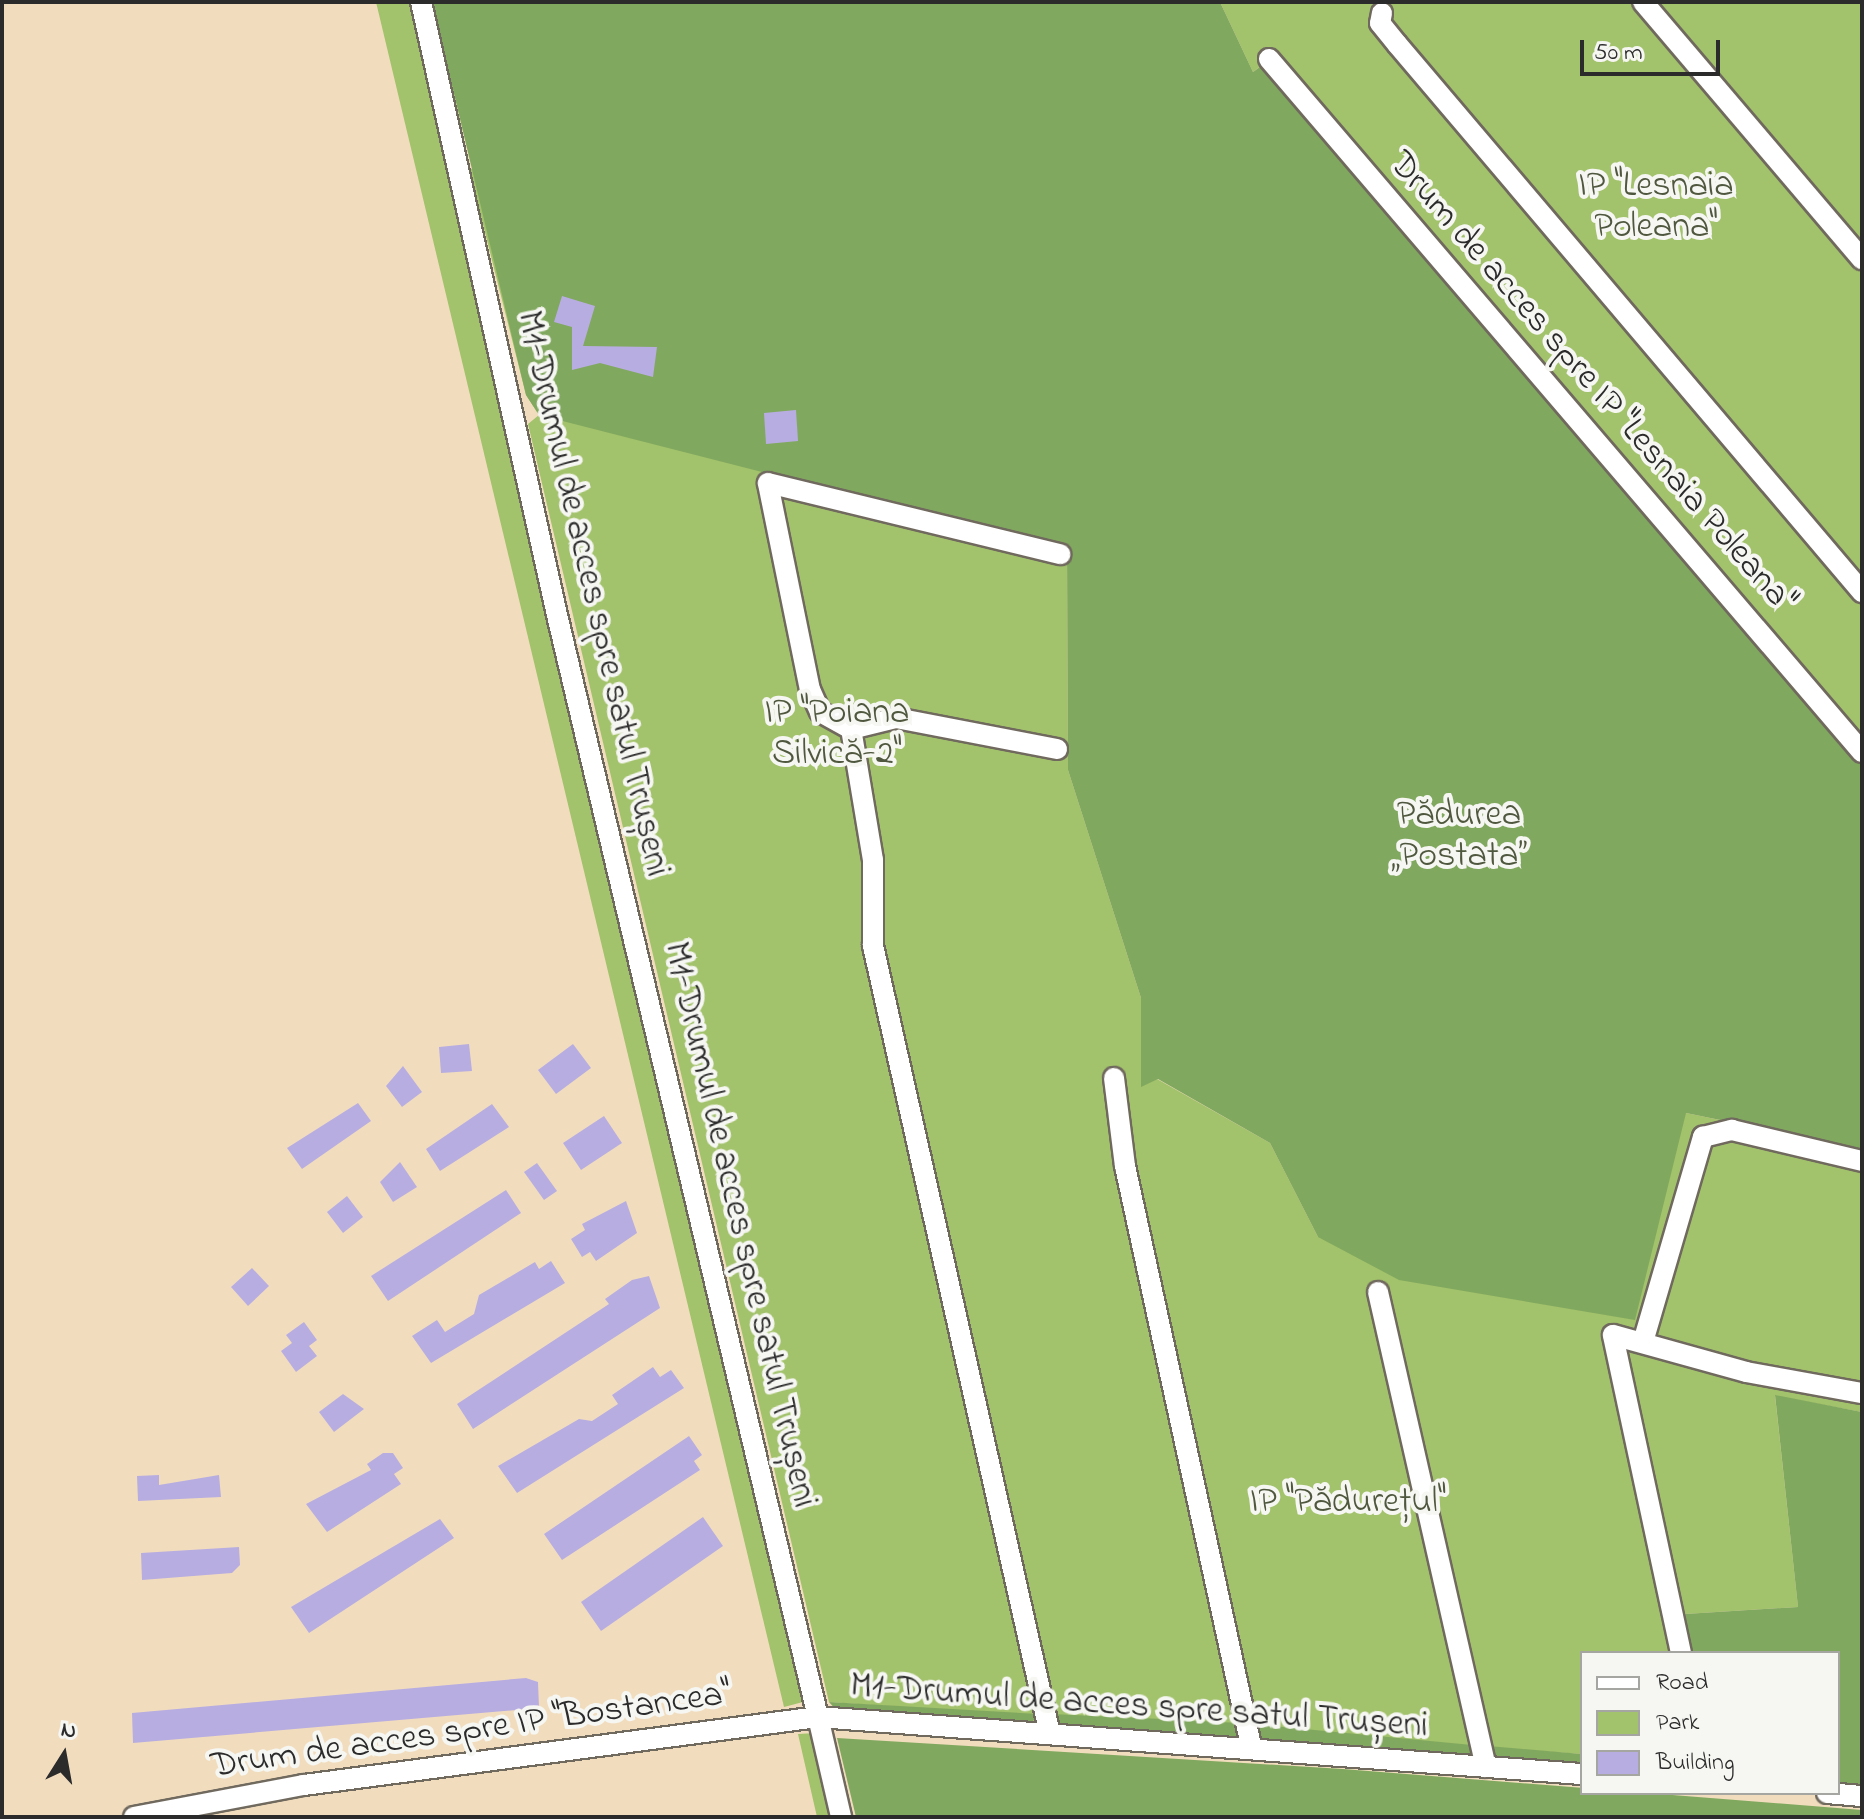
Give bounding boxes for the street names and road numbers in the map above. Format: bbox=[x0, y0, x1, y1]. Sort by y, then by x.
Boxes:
street label: Drum de acces spre IP "Lesnaia Poleana" bbox=[1379, 143, 1803, 623]
street label: M1-Drumul de acces spre satul Trușeni bbox=[506, 307, 678, 881]
street label: M1-Drumul de acces spre satul Trușeni bbox=[653, 938, 825, 1512]
street label: M1-Drumul de acces spre satul Trușeni bbox=[849, 1665, 1429, 1749]
street label: Drum de acces spre IP "Bostancea" bbox=[208, 1673, 734, 1789]

